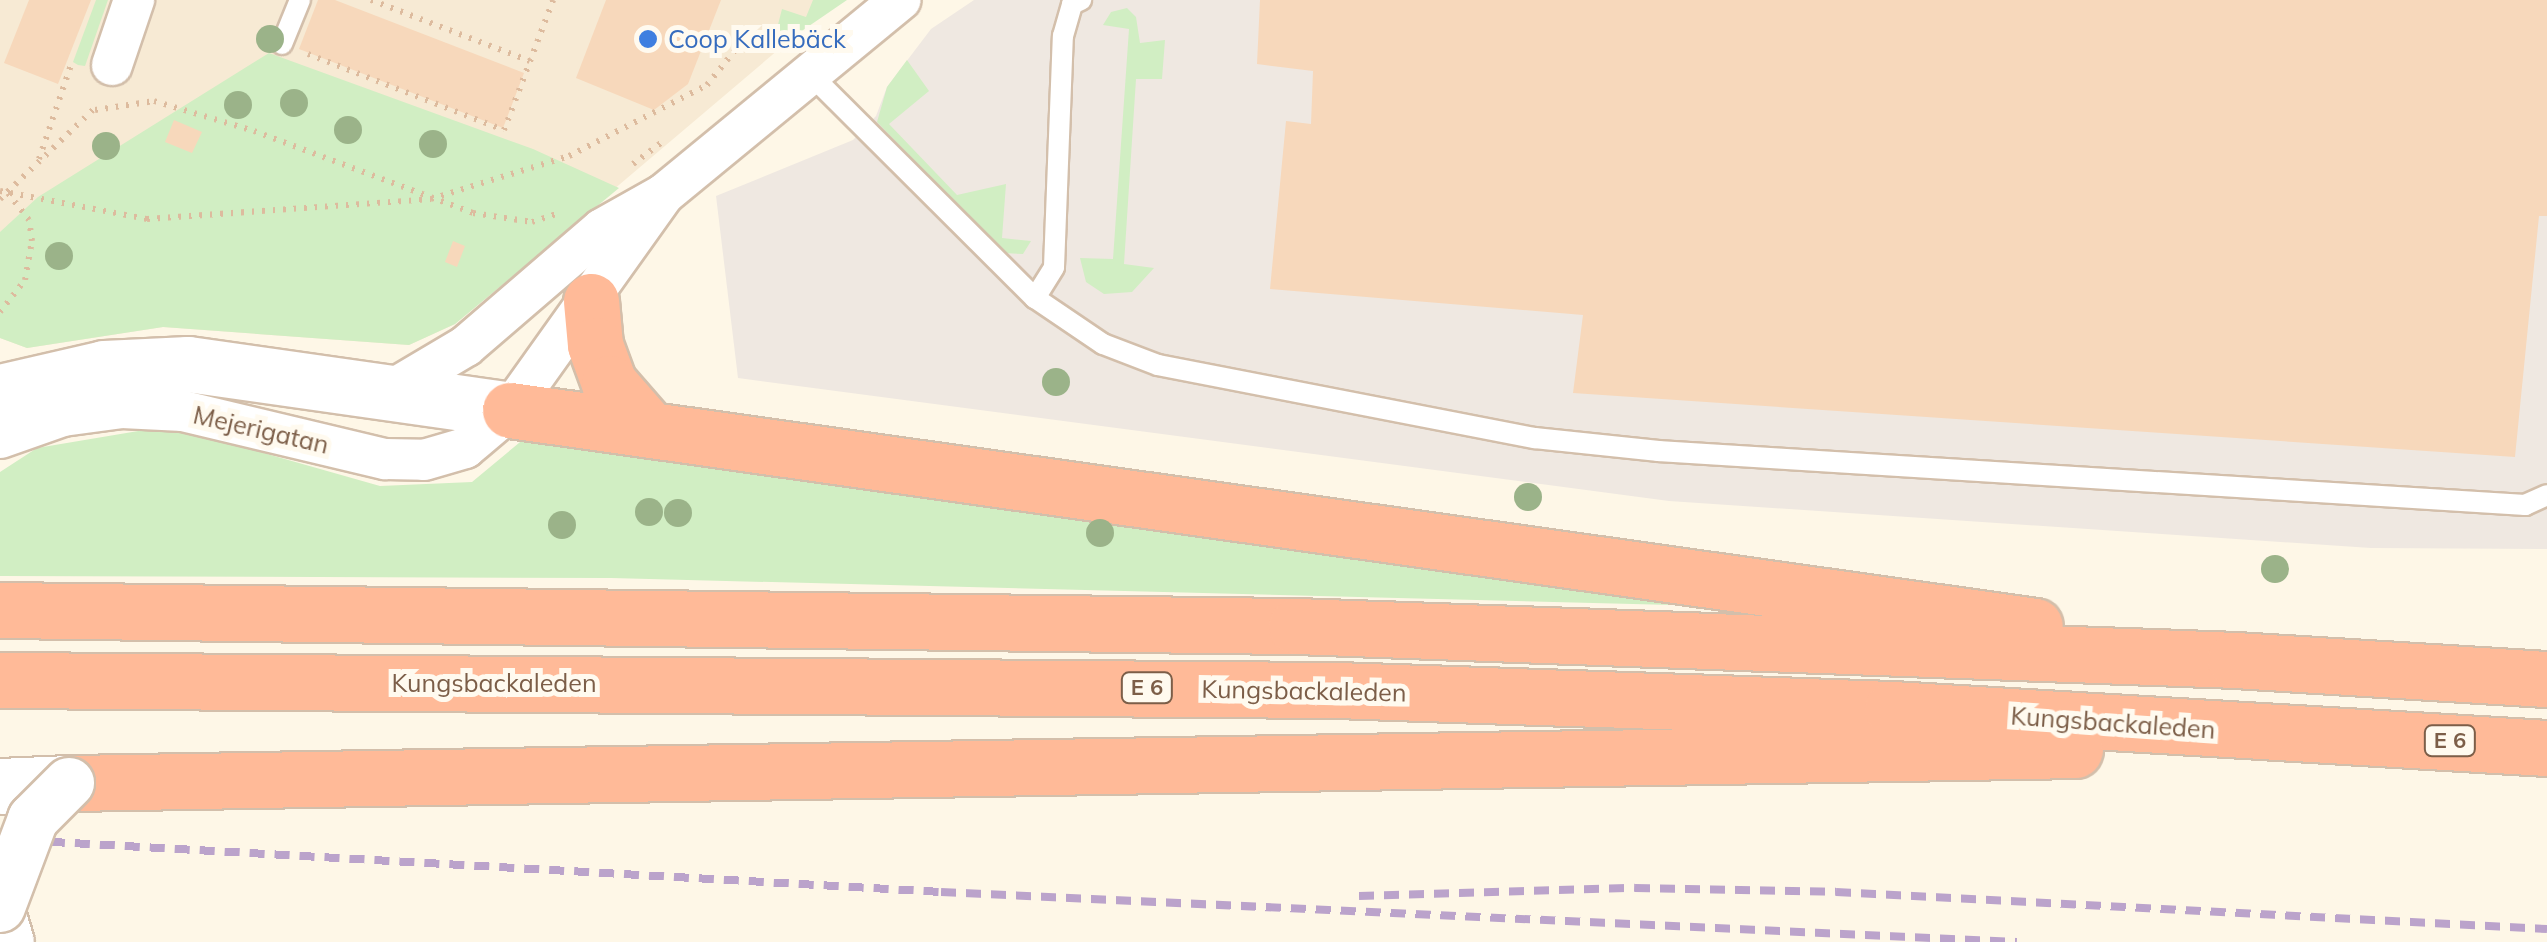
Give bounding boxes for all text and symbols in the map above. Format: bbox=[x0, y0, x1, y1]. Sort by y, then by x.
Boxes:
place label: Coop Kallebäck bbox=[668, 24, 846, 54]
marker: Coop Kallebäck bbox=[637, 28, 659, 50]
street label: Mejerigatan bbox=[190, 400, 332, 460]
street label: Kungsbackaleden bbox=[391, 668, 597, 698]
road number: E 6 bbox=[1120, 671, 1174, 705]
street label: Kungsbackaleden bbox=[1201, 674, 1407, 708]
street label: Kungsbackaleden bbox=[2010, 701, 2216, 745]
road number: E 6 bbox=[2422, 724, 2478, 758]

